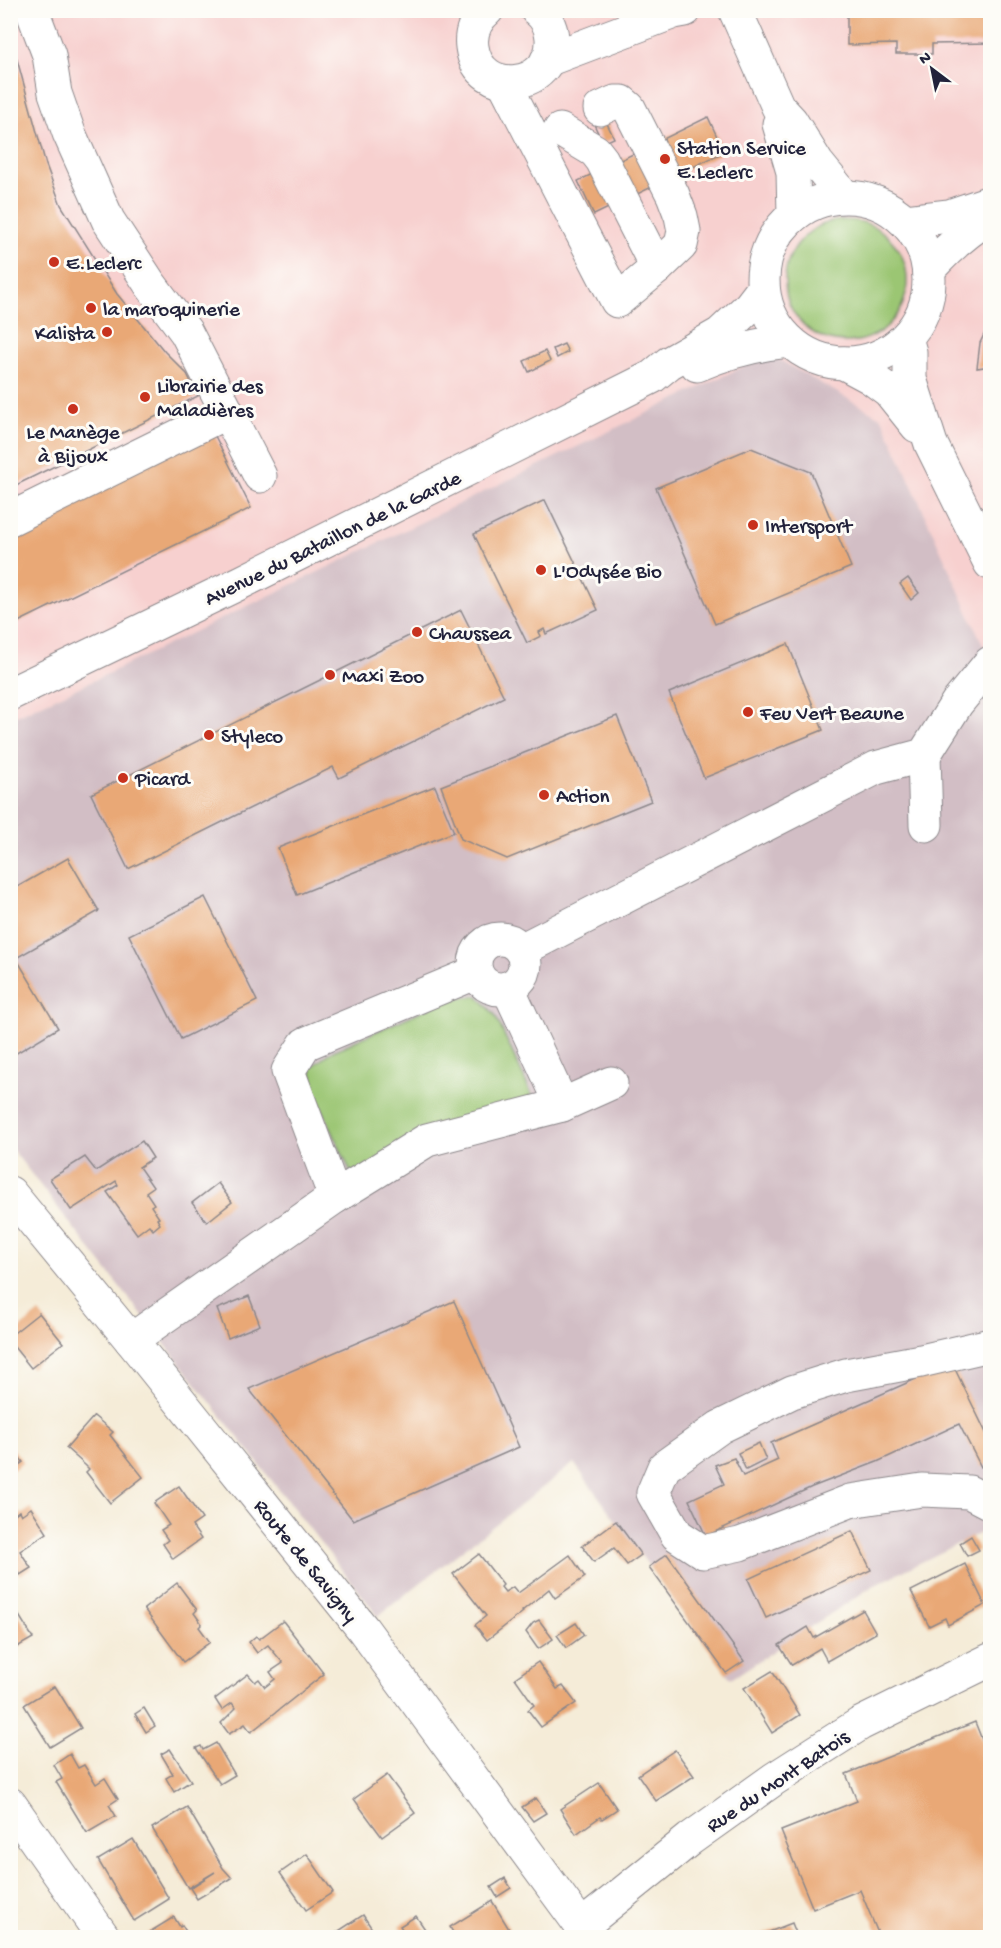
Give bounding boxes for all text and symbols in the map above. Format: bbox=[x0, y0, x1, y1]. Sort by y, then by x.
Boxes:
north arrow bbox=[902, 39, 962, 99]
text: N bbox=[916, 48, 936, 70]
place label: Station Service E.Leclerc bbox=[677, 138, 807, 187]
marker: Station Service E.Leclerc bbox=[658, 152, 672, 166]
place label: E.Leclerc bbox=[66, 253, 142, 278]
marker: E.Leclerc bbox=[47, 255, 61, 269]
place label: la maroquinerie bbox=[103, 299, 241, 324]
marker: la maroquinerie bbox=[84, 301, 98, 315]
place label: Kalista bbox=[35, 323, 96, 348]
marker: Kalista bbox=[100, 325, 114, 339]
place label: Librairie des Maladières bbox=[157, 376, 264, 425]
marker: Librairie des Maladières bbox=[138, 390, 152, 404]
marker: Le Manège à Bijoux bbox=[66, 402, 80, 416]
place label: Le Manège à Bijoux bbox=[26, 422, 121, 471]
street label: Avenue du Bataillon de la Garde bbox=[201, 467, 467, 613]
place label: Intersport bbox=[765, 516, 854, 541]
marker: Intersport bbox=[746, 518, 760, 532]
place label: L'Odysée Bio bbox=[553, 561, 662, 586]
marker: L'Odysée Bio bbox=[534, 563, 548, 577]
place label: Chaussea bbox=[429, 623, 512, 648]
marker: Chaussea bbox=[410, 625, 424, 639]
place label: Maxi Zoo bbox=[342, 666, 424, 691]
marker: Maxi Zoo bbox=[323, 668, 337, 682]
place label: Feu Vert Beaune bbox=[759, 703, 905, 728]
marker: Feu Vert Beaune bbox=[741, 705, 755, 719]
place label: Styleco bbox=[221, 726, 283, 751]
marker: Styleco bbox=[202, 728, 216, 742]
place label: Picard bbox=[134, 769, 191, 794]
marker: Picard bbox=[116, 771, 130, 785]
place label: Action bbox=[556, 786, 610, 811]
marker: Action bbox=[537, 788, 551, 802]
street label: Route de Savigny bbox=[247, 1495, 362, 1629]
street label: Rue du Mont Batois bbox=[703, 1725, 856, 1840]

